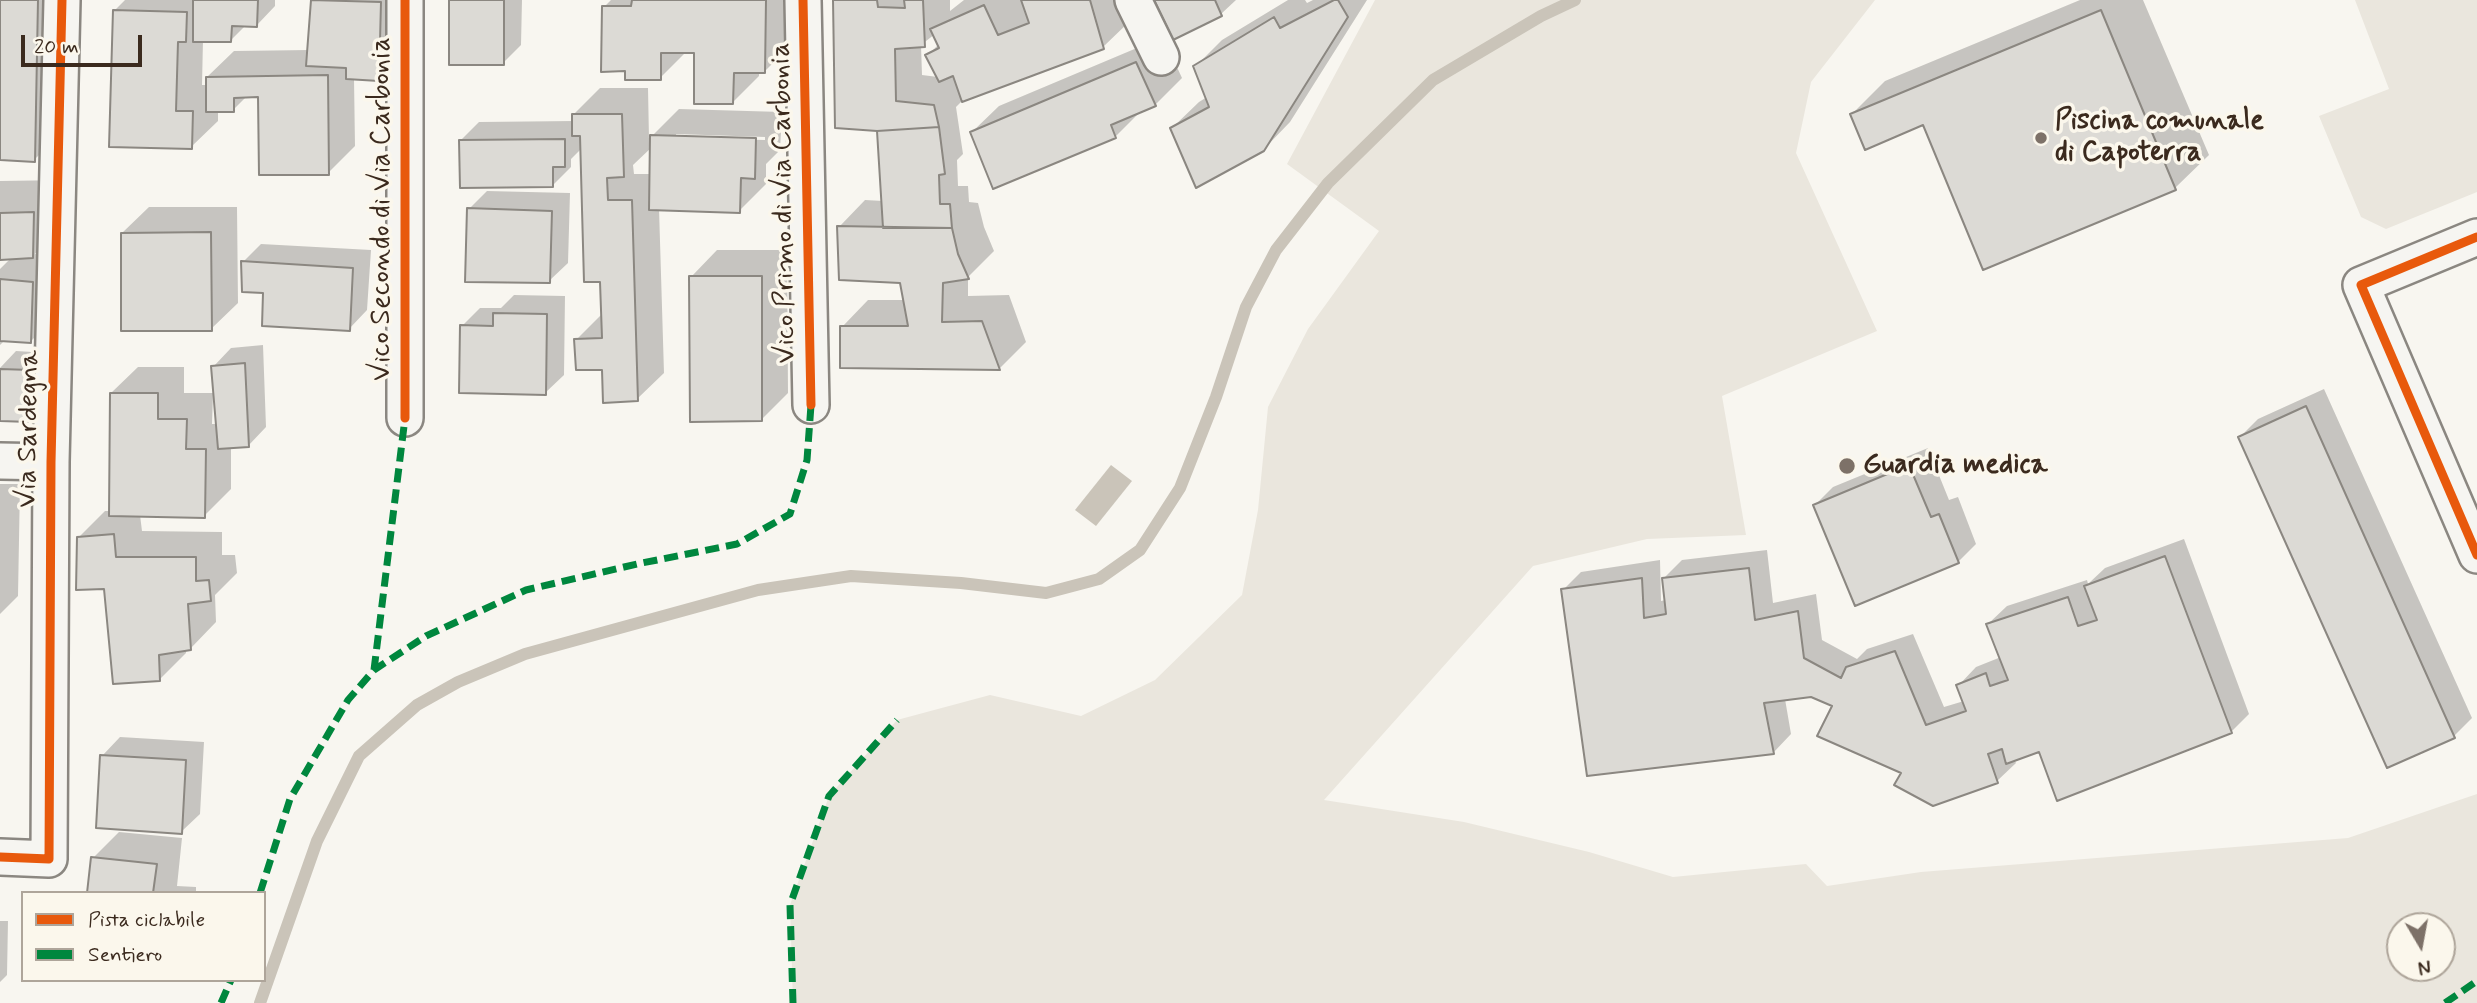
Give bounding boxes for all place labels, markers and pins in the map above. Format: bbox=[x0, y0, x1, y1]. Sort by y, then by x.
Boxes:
place label: Piscina comunale di Capoterra bbox=[2055, 105, 2264, 171]
marker: Piscina comunale di Capoterra bbox=[2033, 130, 2049, 146]
place label: Guardia medica bbox=[1863, 449, 2047, 483]
marker: Guardia medica bbox=[1837, 456, 1857, 476]

